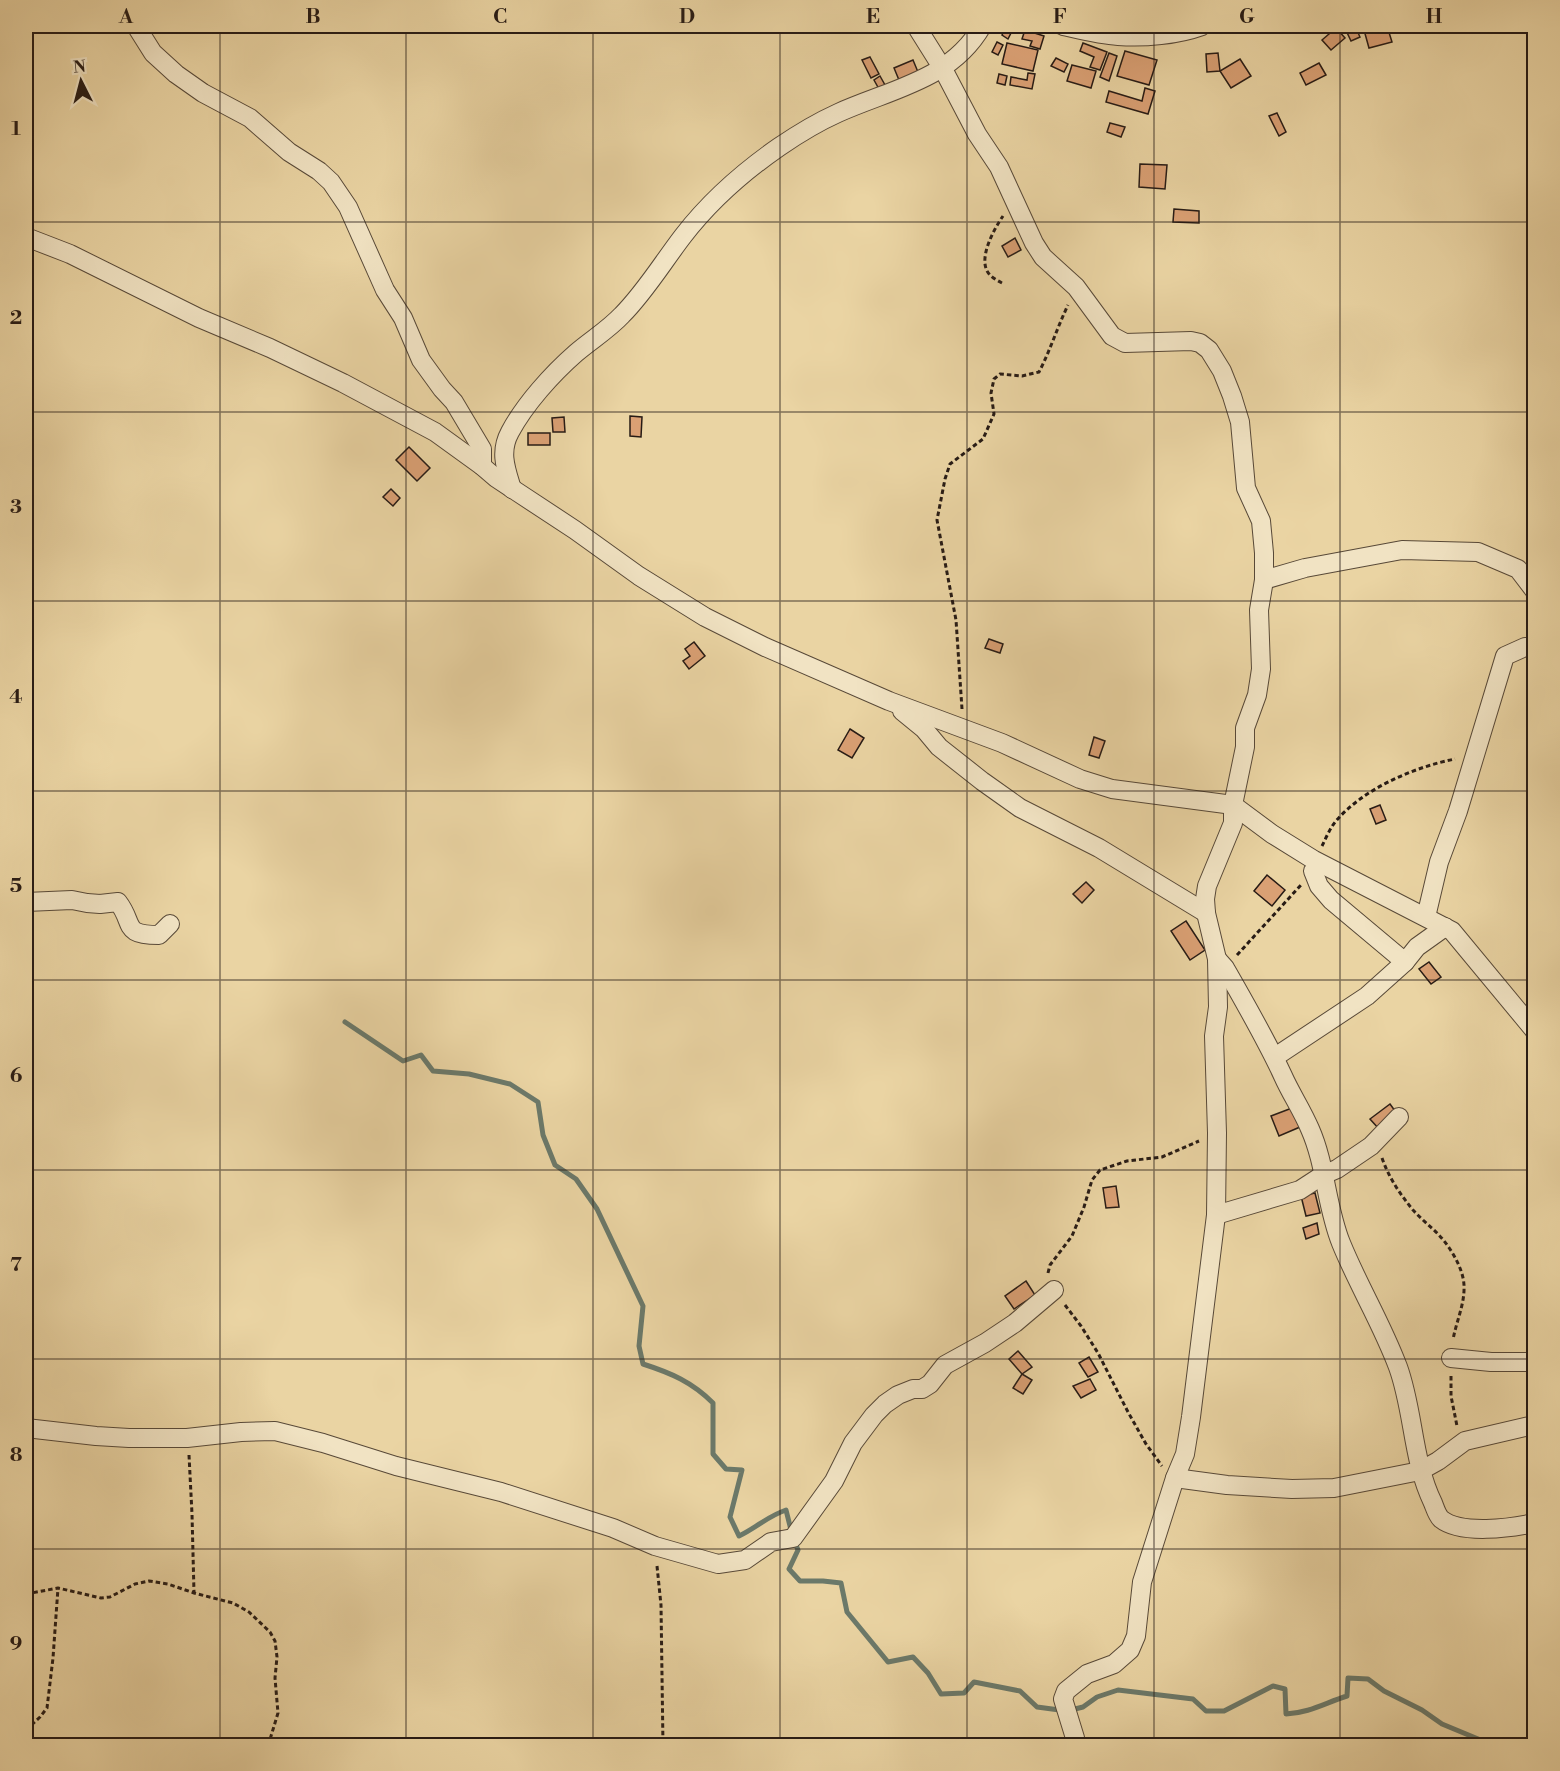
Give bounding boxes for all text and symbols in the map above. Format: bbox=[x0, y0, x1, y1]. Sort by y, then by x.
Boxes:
text: A bbox=[118, 5, 134, 30]
text: B bbox=[305, 5, 321, 30]
text: C bbox=[493, 5, 507, 30]
text: D bbox=[679, 5, 695, 30]
text: E bbox=[866, 5, 880, 30]
text: F bbox=[1053, 5, 1067, 30]
text: G bbox=[1239, 5, 1255, 30]
text: H bbox=[1426, 5, 1443, 30]
north arrow bbox=[51, 51, 111, 111]
text: N bbox=[72, 56, 87, 78]
text: 1 bbox=[11, 117, 21, 142]
text: 2 bbox=[10, 306, 22, 331]
text: 3 bbox=[10, 495, 22, 520]
text: 4 bbox=[9, 685, 23, 710]
text: 5 bbox=[10, 874, 22, 899]
text: 6 bbox=[10, 1064, 23, 1089]
text: 7 bbox=[10, 1253, 22, 1278]
text: 8 bbox=[10, 1443, 23, 1468]
text: 9 bbox=[10, 1632, 22, 1657]

